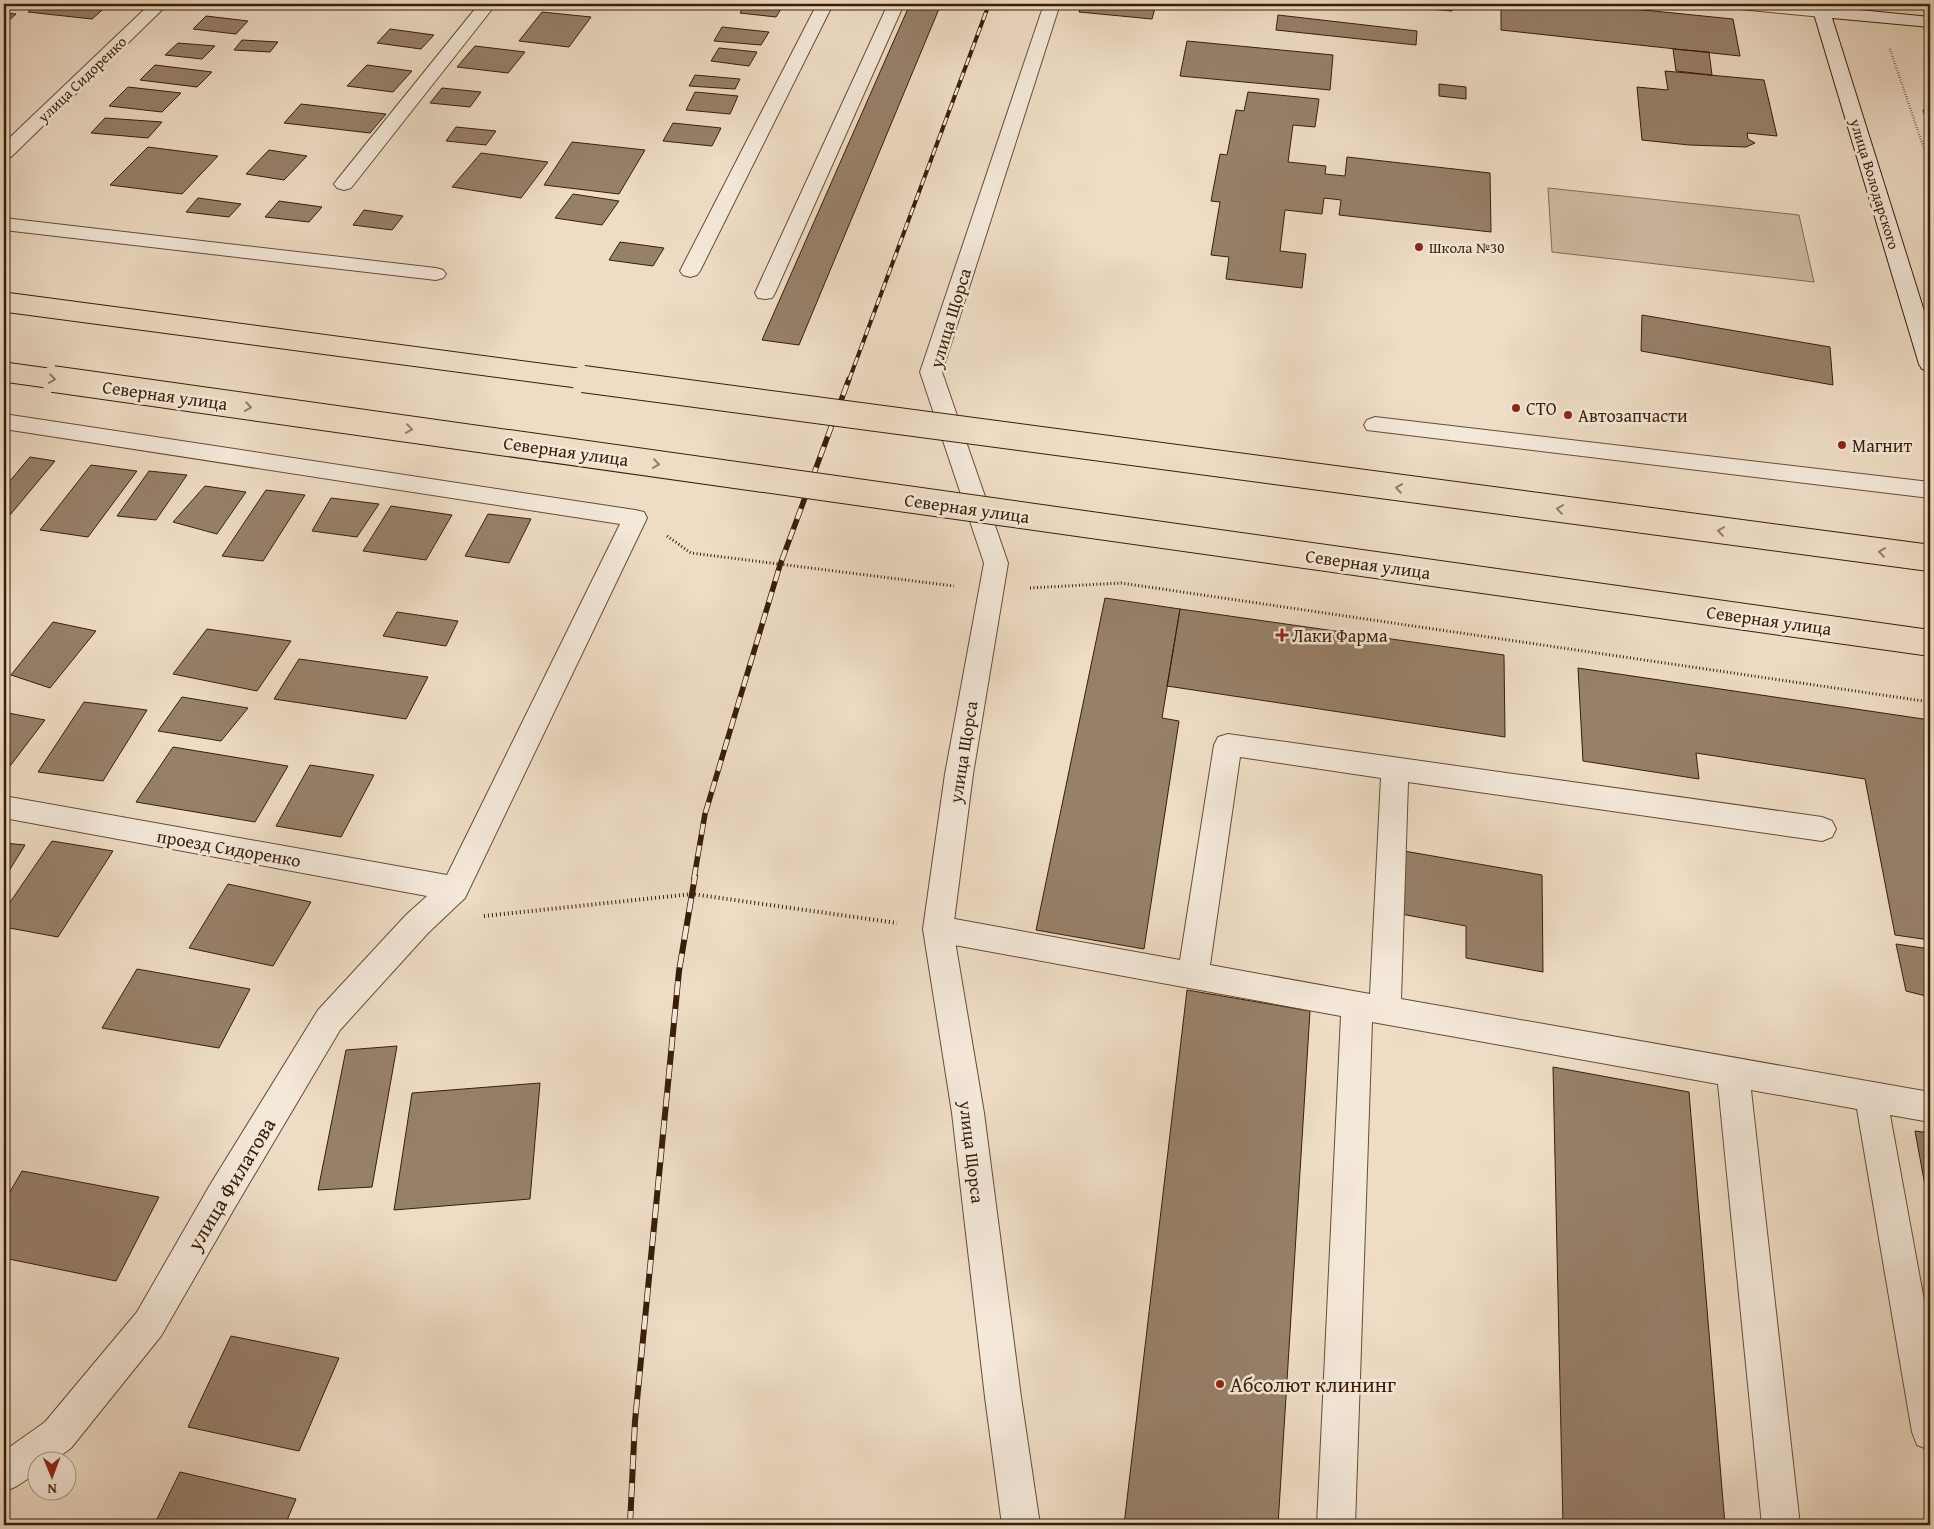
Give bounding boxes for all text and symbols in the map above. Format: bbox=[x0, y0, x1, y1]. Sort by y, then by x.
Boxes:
street label: улица Сидоренко bbox=[32, 31, 131, 128]
street label: улица Володарского bbox=[1845, 115, 1905, 252]
place label: Школа №30 bbox=[1429, 237, 1504, 258]
marker: Школа №30 bbox=[1413, 241, 1425, 253]
street label: улица Щорса bbox=[922, 264, 978, 372]
one-way arrow bbox=[48, 373, 56, 384]
street label: Северная улица bbox=[101, 373, 230, 417]
place label: СТО bbox=[1526, 395, 1557, 422]
one-way arrow bbox=[243, 401, 252, 411]
marker: СТО bbox=[1510, 402, 1522, 414]
place label: Автозапчасти bbox=[1578, 402, 1688, 429]
marker: Автозапчасти bbox=[1562, 409, 1574, 421]
one-way arrow bbox=[405, 423, 413, 434]
street label: Северная улица bbox=[502, 429, 631, 473]
place label: Магнит bbox=[1852, 432, 1912, 459]
marker: Магнит bbox=[1836, 439, 1848, 451]
one-way arrow bbox=[652, 458, 660, 469]
one-way arrow bbox=[1394, 483, 1402, 494]
street label: Северная улица bbox=[903, 486, 1032, 530]
one-way arrow bbox=[1555, 504, 1563, 515]
one-way arrow bbox=[1717, 526, 1725, 537]
street label: Северная улица bbox=[1304, 542, 1433, 586]
one-way arrow bbox=[1878, 547, 1886, 558]
street label: Северная улица bbox=[1705, 598, 1834, 642]
place label: Лаки Фарма bbox=[1292, 622, 1388, 649]
marker: Лаки Фарма bbox=[1276, 629, 1288, 641]
street label: улица Щорса bbox=[941, 698, 984, 806]
street label: проезд Сидоренко bbox=[155, 822, 303, 874]
street label: улица Щорса bbox=[952, 1098, 992, 1205]
street label: улица Филатова bbox=[179, 1112, 283, 1257]
place label: Абсолют клининг bbox=[1230, 1369, 1396, 1400]
marker: Абсолют клининг bbox=[1214, 1378, 1226, 1390]
north arrow bbox=[28, 1452, 78, 1502]
text: N bbox=[47, 1479, 57, 1499]

